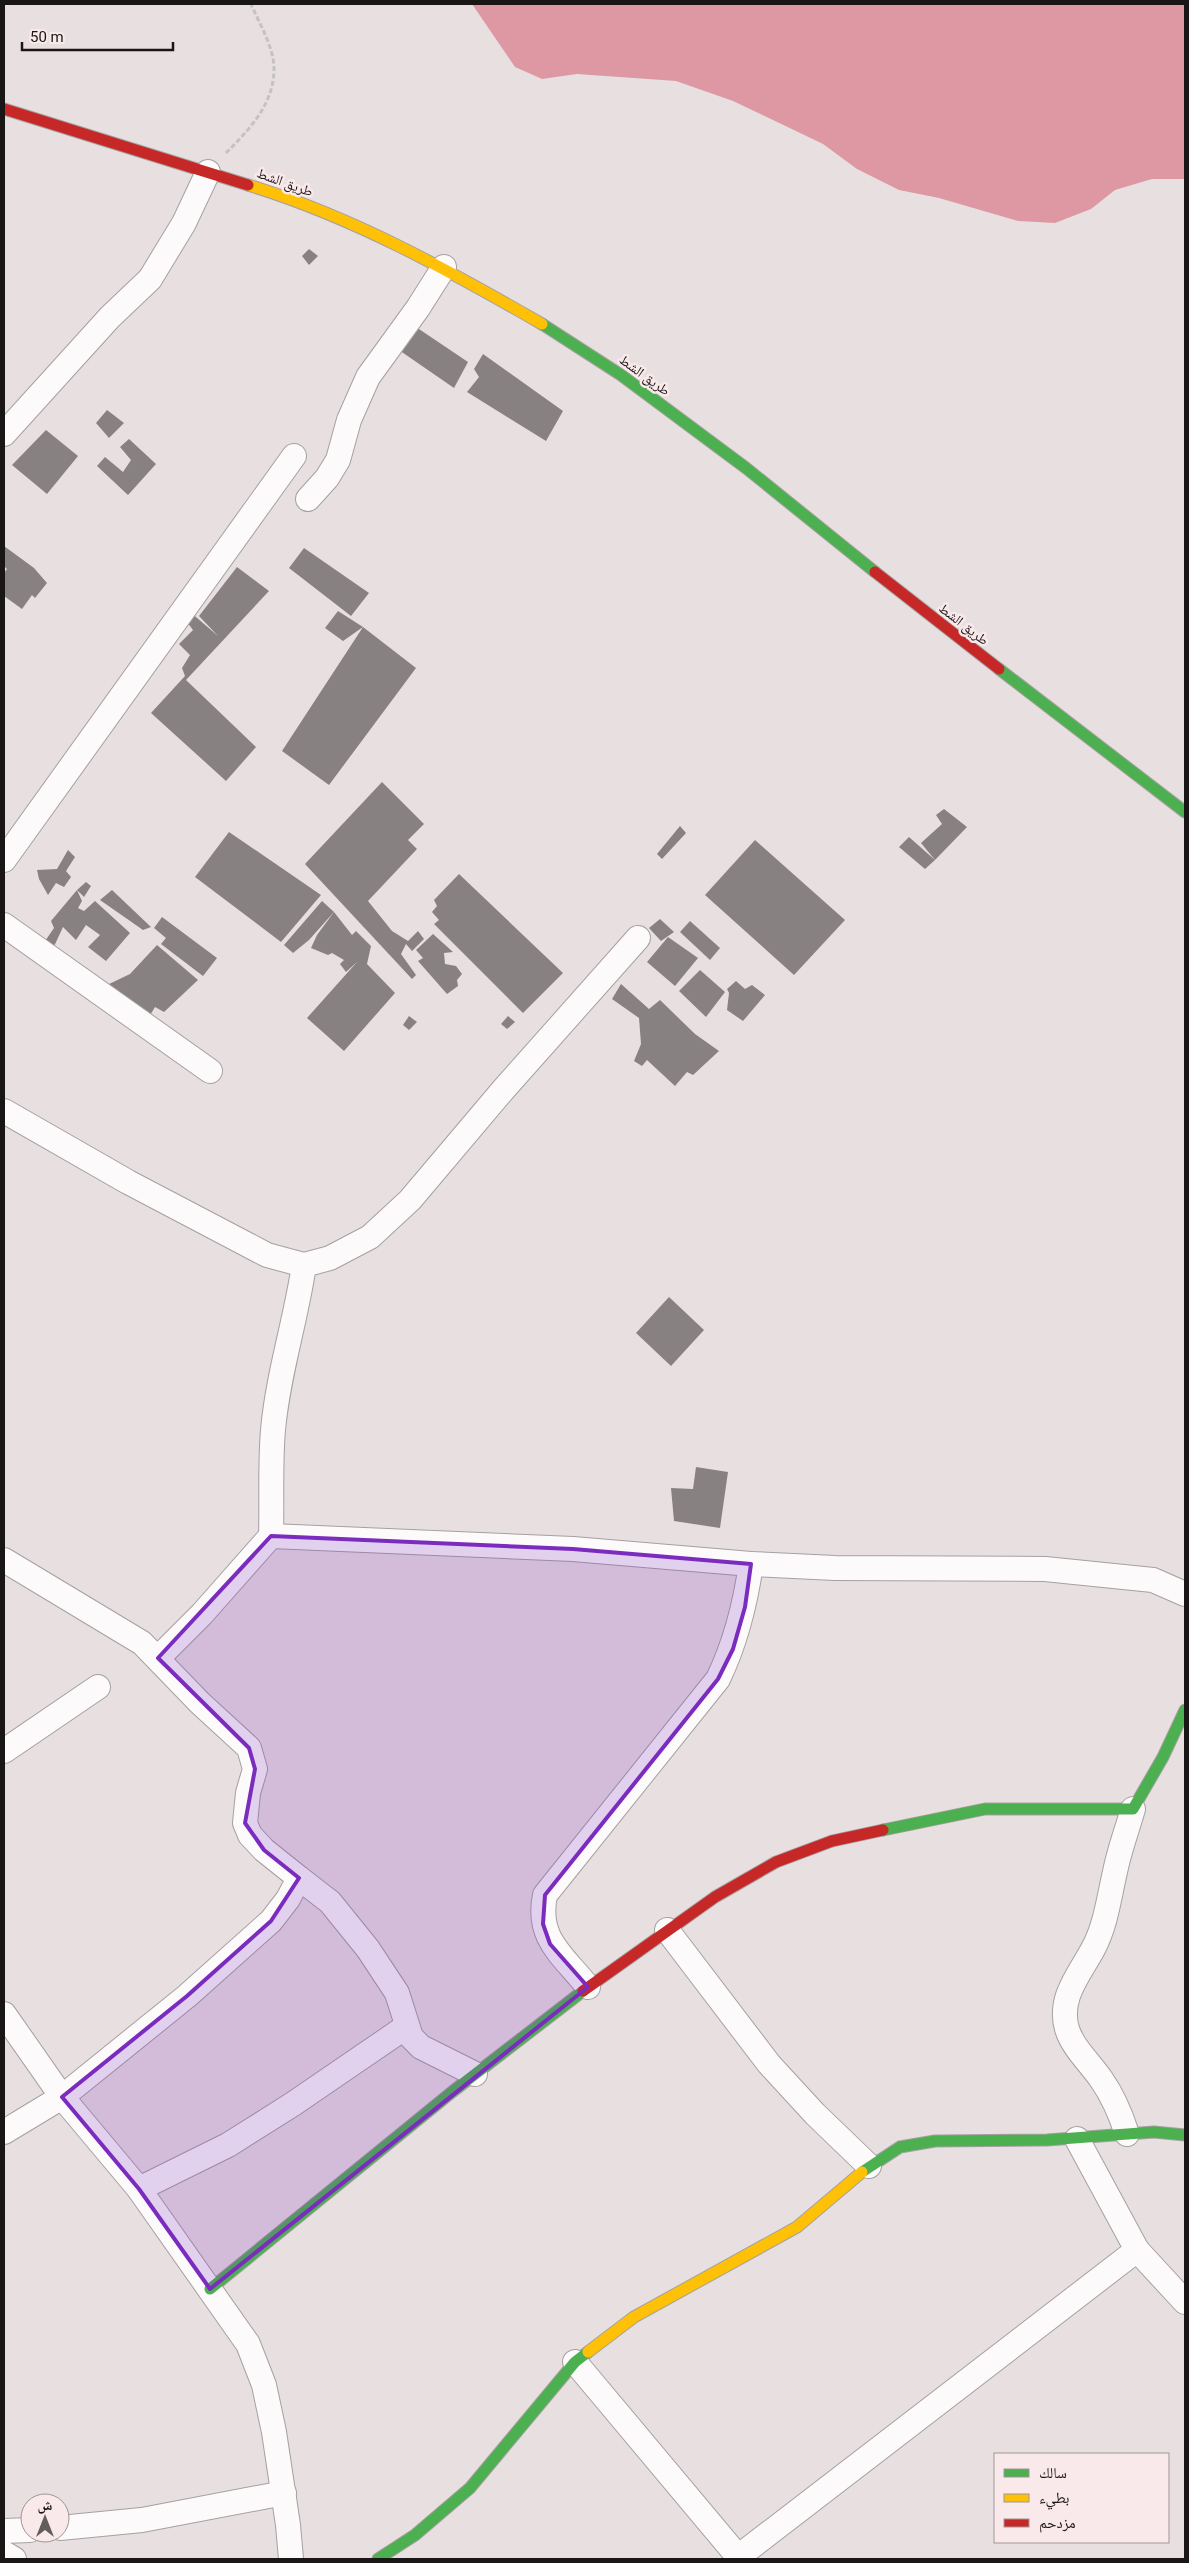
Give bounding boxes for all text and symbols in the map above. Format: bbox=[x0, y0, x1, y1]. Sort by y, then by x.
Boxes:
scale bar bbox=[22, 20, 174, 52]
text: 50 m bbox=[30, 28, 64, 46]
street label: طريق الشط bbox=[254, 164, 315, 201]
street label: طريق الشط bbox=[615, 351, 673, 400]
street label: طريق الشط bbox=[935, 600, 992, 650]
legend bbox=[994, 2453, 1169, 2543]
text: سالك bbox=[1039, 2464, 1067, 2482]
text: بطيء bbox=[1039, 2489, 1069, 2510]
north arrow bbox=[20, 2493, 70, 2543]
text: ش bbox=[38, 2497, 53, 2514]
text: مزدحم bbox=[1039, 2514, 1076, 2533]

